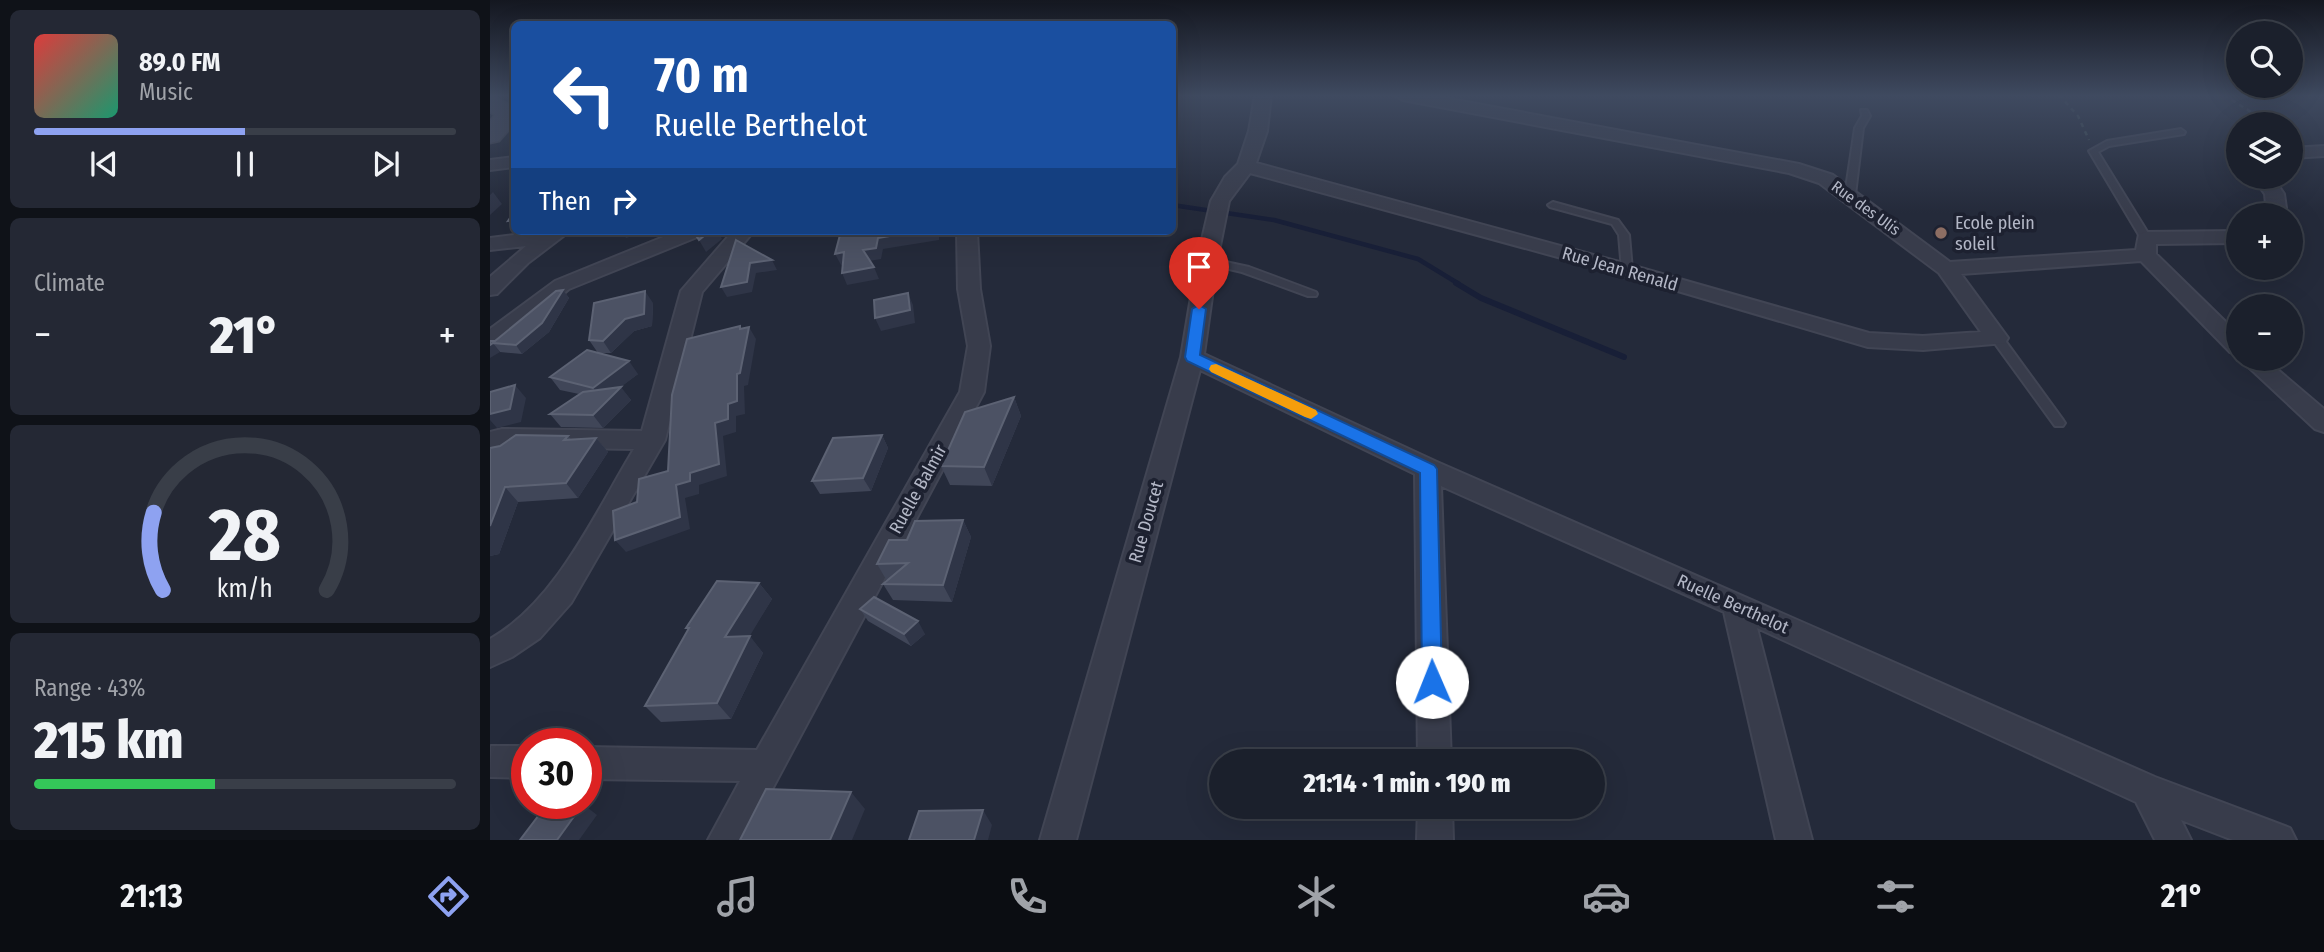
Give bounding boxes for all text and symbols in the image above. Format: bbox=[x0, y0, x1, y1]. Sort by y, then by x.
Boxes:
map controls bbox=[2226, 21, 2303, 371]
button: search bbox=[2226, 21, 2303, 98]
text: 70 m bbox=[654, 46, 749, 105]
text: 89.0 FM bbox=[139, 47, 221, 78]
icon: left bbox=[539, 49, 630, 140]
text: Music bbox=[139, 78, 193, 106]
text: Ruelle Berthelot bbox=[654, 106, 867, 144]
button: layers bbox=[2226, 112, 2303, 189]
icon: previous bbox=[85, 145, 123, 183]
icon: pause bbox=[226, 145, 264, 183]
icon: next bbox=[367, 145, 405, 183]
street label: Rue des Ulis bbox=[1828, 177, 1904, 239]
icon: right bbox=[605, 182, 643, 220]
text: Then bbox=[539, 186, 591, 217]
button: + bbox=[2226, 203, 2303, 280]
place label: Ecole plein soleil bbox=[1955, 212, 2035, 255]
marker: Ecole plein soleil bbox=[1933, 225, 1949, 241]
pin bbox=[1169, 237, 1229, 309]
street label: Rue Jean Renald bbox=[1560, 242, 1680, 296]
icon: arrive bbox=[1180, 248, 1218, 286]
text: Climate bbox=[34, 269, 105, 297]
button: − bbox=[2226, 294, 2303, 371]
text: 21° bbox=[210, 304, 280, 367]
text: − bbox=[34, 312, 51, 358]
text: + bbox=[439, 312, 456, 358]
street label: Ruelle Balmir bbox=[884, 440, 952, 537]
street label: Rue Doucet bbox=[1124, 479, 1168, 565]
text: 28 bbox=[208, 492, 281, 579]
street label: Ruelle Berthelot bbox=[1674, 570, 1792, 638]
text: km/h bbox=[217, 574, 273, 604]
position arrow bbox=[1395, 645, 1469, 719]
text: Range · 43% bbox=[34, 674, 146, 702]
text: 215 km bbox=[34, 709, 183, 772]
speed limit sign: 30 bbox=[511, 728, 602, 819]
text: 21:14 · 1 min · 190 m bbox=[1304, 768, 1510, 799]
icon: directions bbox=[424, 872, 473, 921]
icon: music bbox=[713, 872, 762, 921]
icon: phone bbox=[1003, 872, 1052, 921]
icon: climate bbox=[1292, 872, 1341, 921]
icon: car bbox=[1582, 872, 1631, 921]
icon: filters bbox=[1871, 872, 1920, 921]
text: 21:13 bbox=[120, 877, 183, 915]
text: 21° bbox=[2161, 877, 2204, 915]

